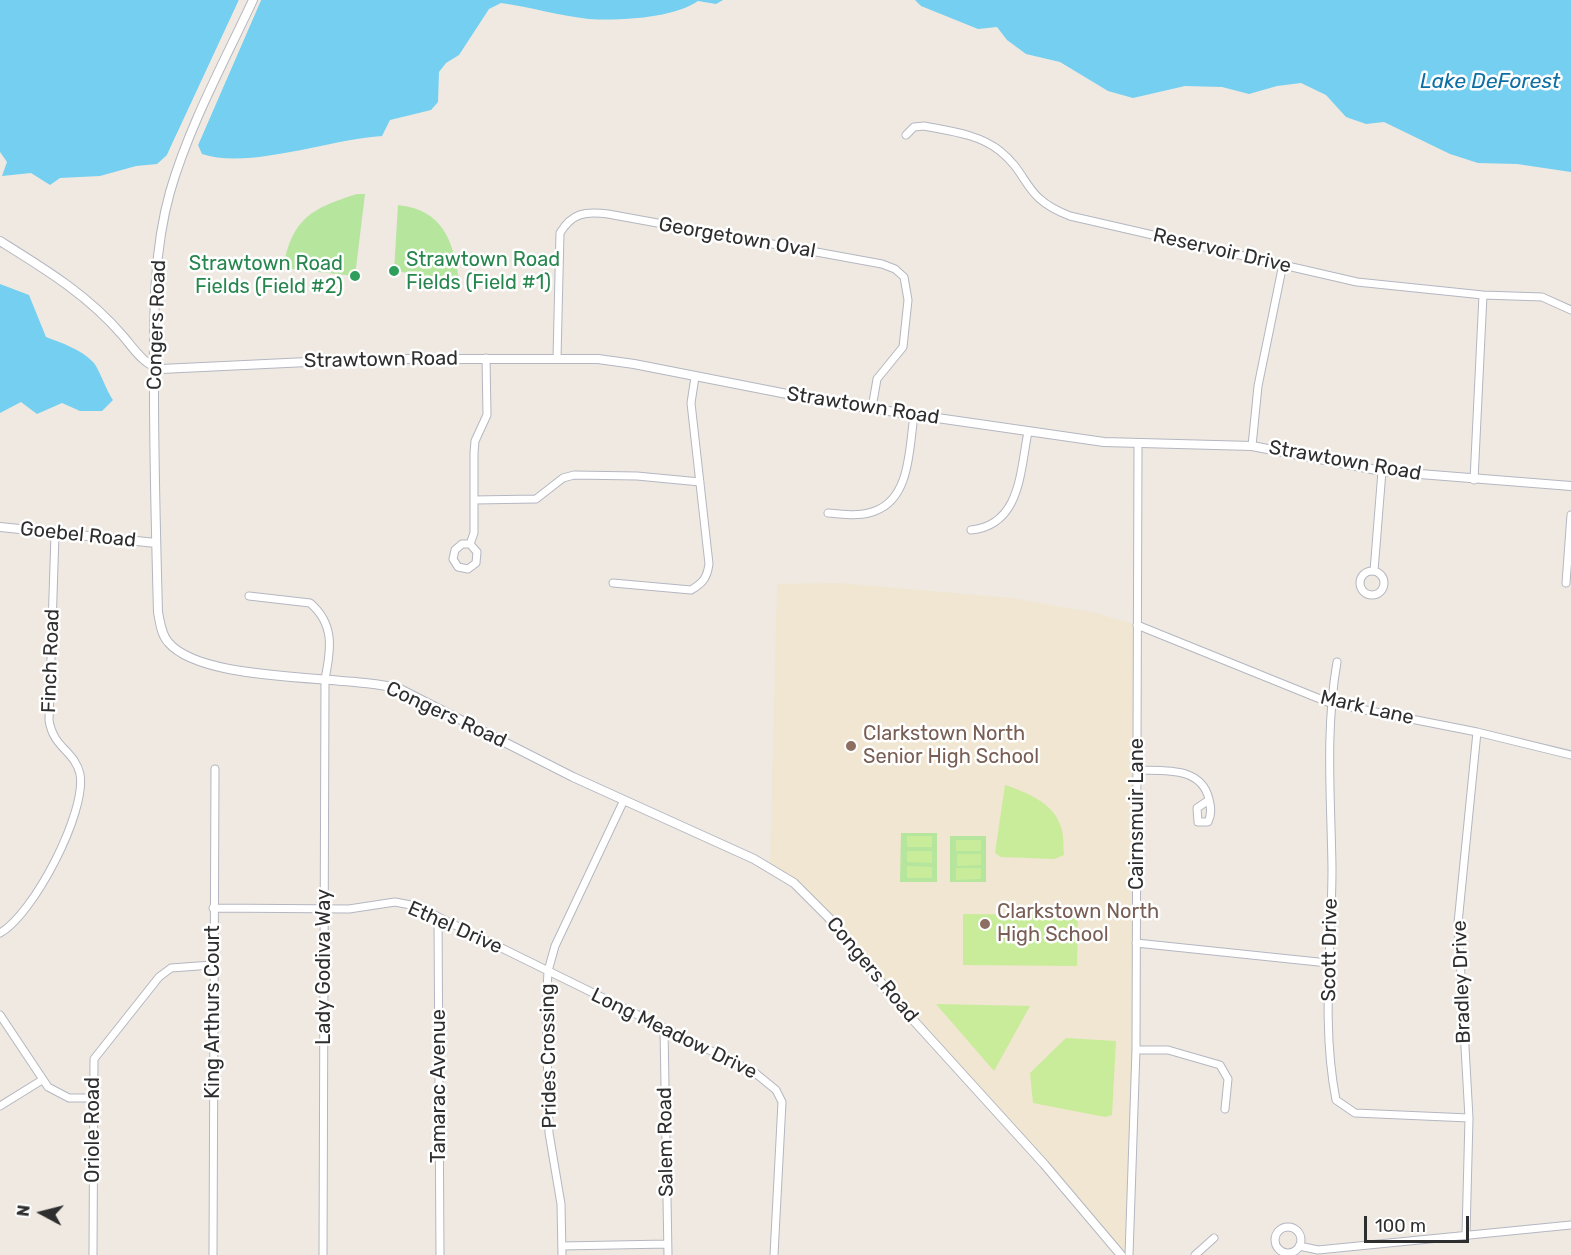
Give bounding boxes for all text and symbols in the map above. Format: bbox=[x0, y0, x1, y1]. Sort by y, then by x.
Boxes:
water label: Lake DeForest bbox=[1420, 69, 1560, 95]
street label: Georgetown Oval bbox=[657, 212, 817, 264]
street label: Reservoir Drive bbox=[1151, 223, 1293, 279]
place label: Strawtown Road Fields (Field #1) bbox=[406, 248, 560, 295]
place label: Strawtown Road Fields (Field #2) bbox=[189, 252, 343, 299]
street label: Congers Road bbox=[143, 260, 171, 390]
marker: Strawtown Road Fields (Field #1) bbox=[387, 264, 401, 278]
marker: Strawtown Road Fields (Field #2) bbox=[348, 269, 362, 283]
street label: Strawtown Road bbox=[304, 347, 458, 373]
street label: Strawtown Road bbox=[785, 382, 941, 430]
street label: Strawtown Road bbox=[1267, 436, 1423, 486]
street label: Goebel Road bbox=[19, 517, 137, 553]
street label: Finch Road bbox=[37, 609, 65, 713]
street label: Congers Road bbox=[382, 677, 510, 753]
street label: Mark Lane bbox=[1318, 686, 1416, 730]
place label: Clarkstown North Senior High School bbox=[863, 722, 1039, 769]
street label: Cairnsmuir Lane bbox=[1125, 738, 1149, 890]
marker: Clarkstown North Senior High School bbox=[844, 739, 858, 753]
street label: Lady Godiva Way bbox=[312, 889, 336, 1045]
street label: Ethel Drive bbox=[404, 896, 506, 960]
street label: Scott Drive bbox=[1317, 898, 1343, 1002]
place label: Clarkstown North High School bbox=[997, 900, 1159, 947]
street label: Congers Road bbox=[821, 912, 923, 1028]
marker: Clarkstown North High School bbox=[978, 917, 992, 931]
street label: Bradley Drive bbox=[1448, 920, 1476, 1044]
street label: King Arthurs Court bbox=[201, 925, 225, 1099]
street label: Prides Crossing bbox=[536, 983, 562, 1129]
street label: Long Meadow Drive bbox=[587, 983, 761, 1085]
street label: Tamarac Avenue bbox=[427, 1009, 451, 1163]
street label: Oriole Road bbox=[81, 1077, 105, 1183]
street label: Salem Road bbox=[653, 1087, 679, 1197]
north arrow bbox=[12, 1183, 72, 1243]
text: N bbox=[14, 1204, 34, 1218]
scale bar bbox=[1367, 1204, 1472, 1242]
text: 100 m bbox=[1375, 1215, 1426, 1237]

